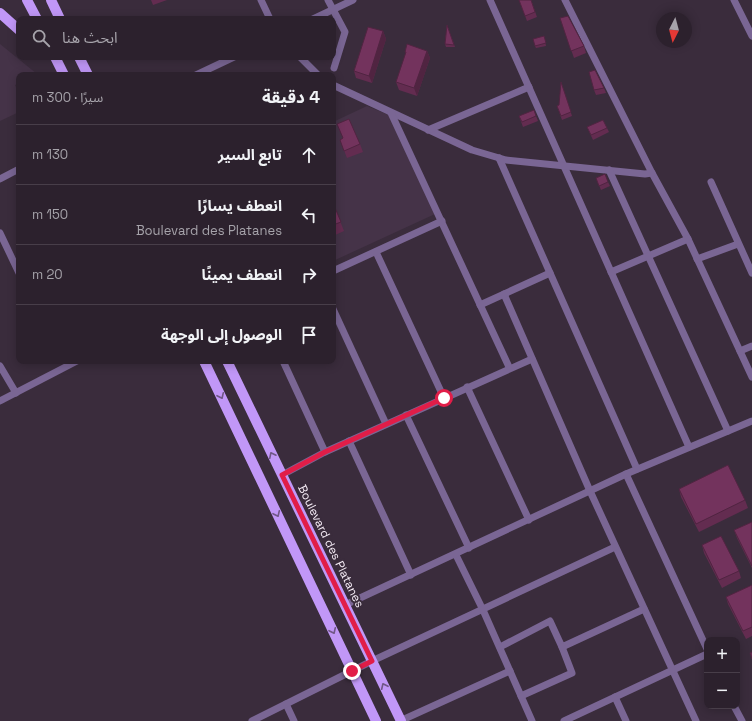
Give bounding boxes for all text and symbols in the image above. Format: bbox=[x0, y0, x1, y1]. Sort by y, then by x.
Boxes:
north arrow bbox=[656, 12, 692, 48]
search box bbox=[16, 16, 336, 60]
icon: search bbox=[30, 27, 52, 49]
text: ابحث هنا bbox=[62, 28, 118, 47]
text: 4 دقيقة bbox=[262, 86, 320, 108]
text: سيرًا · 300 m bbox=[32, 89, 103, 106]
icon: ahead bbox=[298, 144, 320, 166]
text: تابع السير bbox=[218, 145, 282, 164]
text: 130 m bbox=[32, 146, 68, 163]
text: انعطف يسارًا bbox=[198, 196, 282, 215]
icon: left bbox=[298, 204, 320, 226]
text: 150 m bbox=[32, 206, 68, 223]
text: Boulevard des Platanes bbox=[136, 222, 282, 239]
icon: right bbox=[298, 264, 320, 286]
text: انعطف يمينًا bbox=[201, 265, 282, 284]
text: 20 m bbox=[32, 266, 63, 283]
icon: arrive bbox=[298, 324, 320, 346]
text: الوصول إلى الوجهة bbox=[161, 325, 282, 344]
route start bbox=[435, 389, 453, 407]
one-way arrow bbox=[216, 392, 224, 400]
one-way arrow bbox=[269, 452, 277, 460]
street label: Boulevard des Platanes bbox=[294, 482, 368, 610]
one-way arrow bbox=[272, 509, 280, 517]
one-way arrow bbox=[328, 627, 336, 634]
map controls bbox=[704, 637, 740, 709]
button: + bbox=[704, 637, 740, 673]
route end bbox=[343, 662, 361, 680]
button: − bbox=[704, 673, 740, 709]
one-way arrow bbox=[381, 682, 389, 690]

